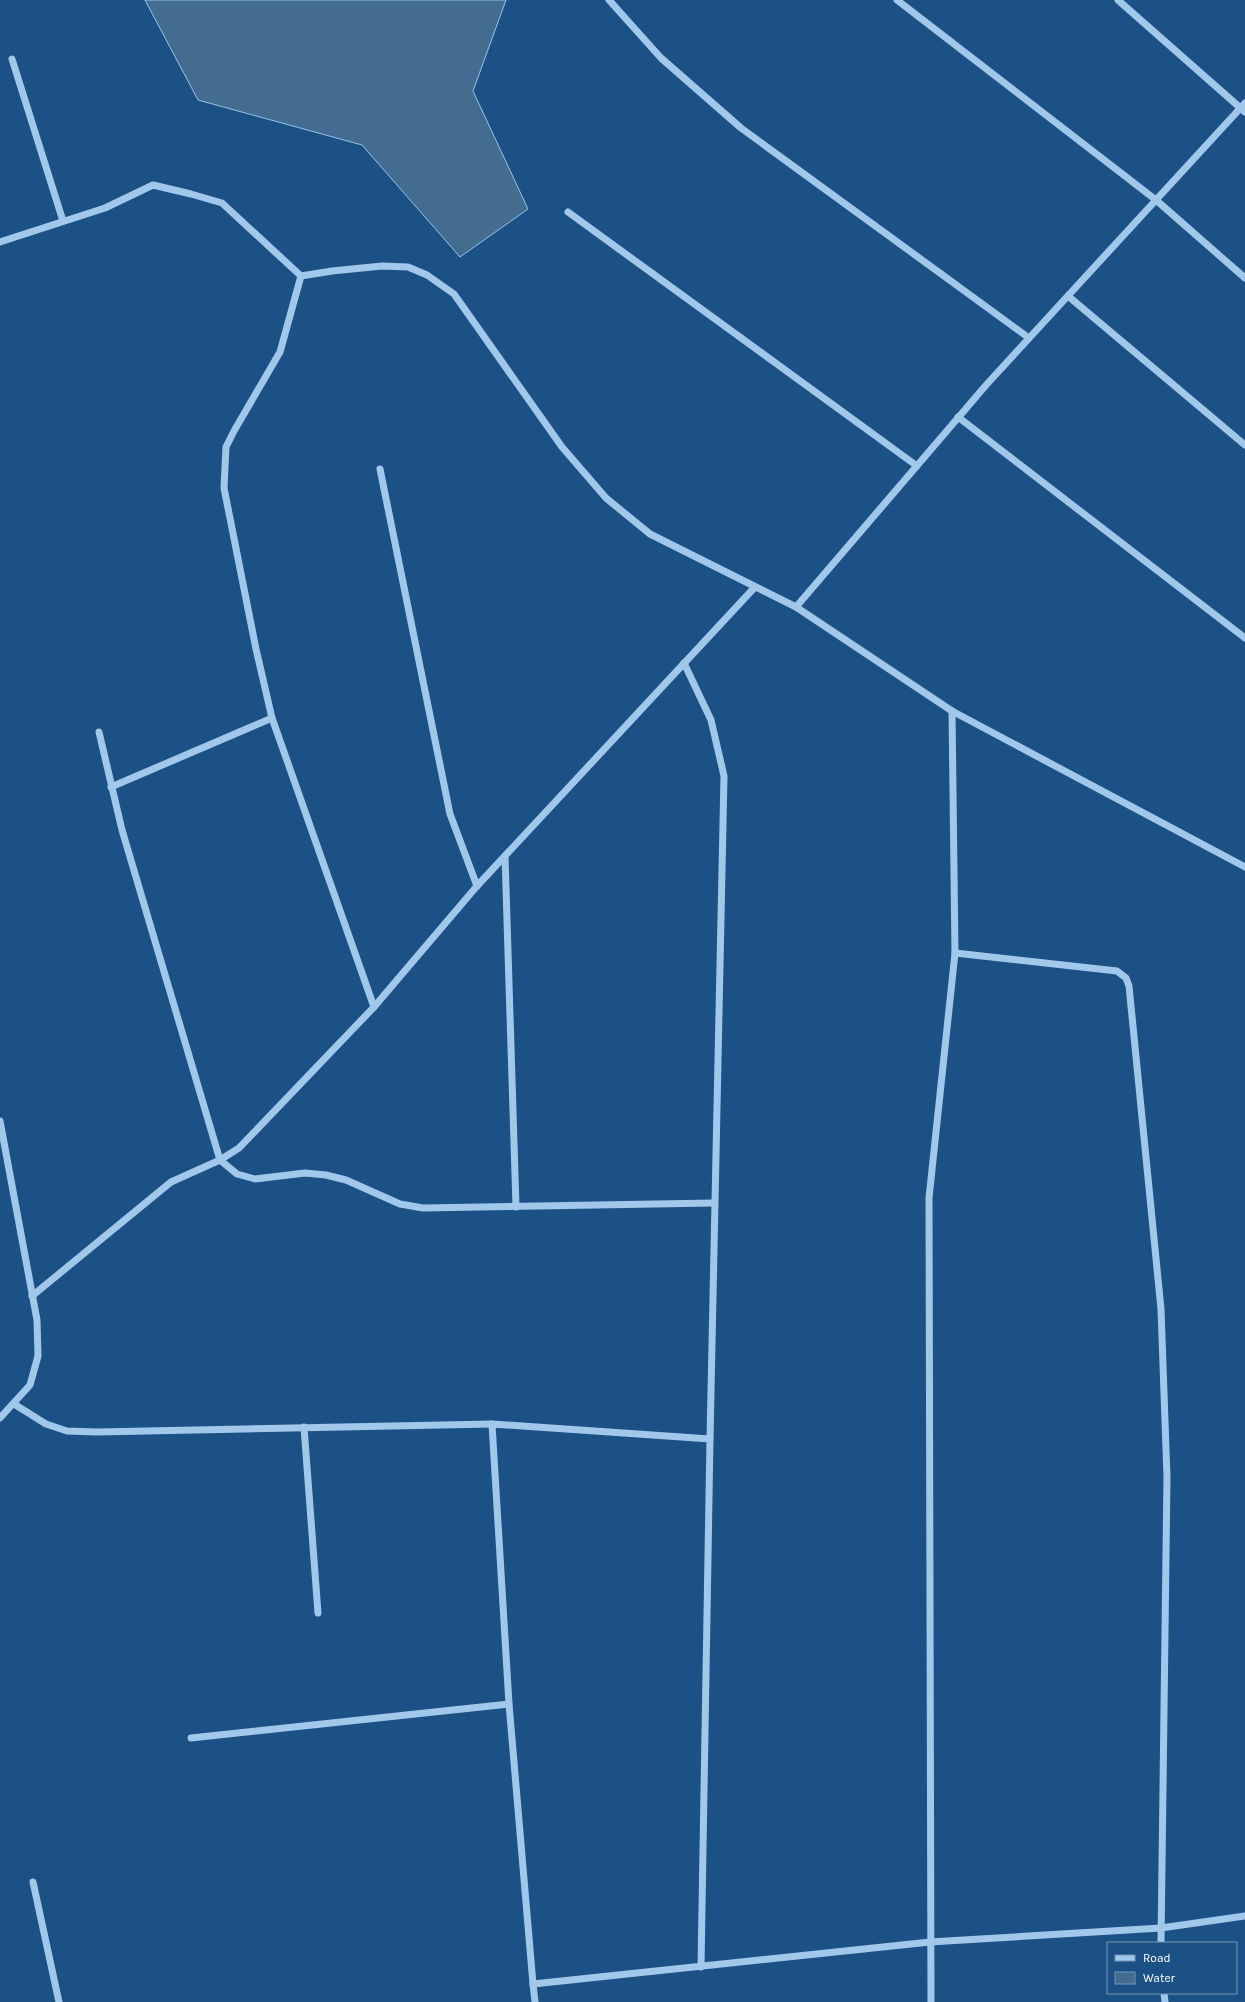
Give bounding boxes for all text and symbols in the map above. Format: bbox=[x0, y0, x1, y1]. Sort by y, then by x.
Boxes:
legend bbox=[1107, 1942, 1237, 1994]
text: Road bbox=[1143, 1951, 1171, 1965]
text: Water bbox=[1143, 1971, 1176, 1985]

